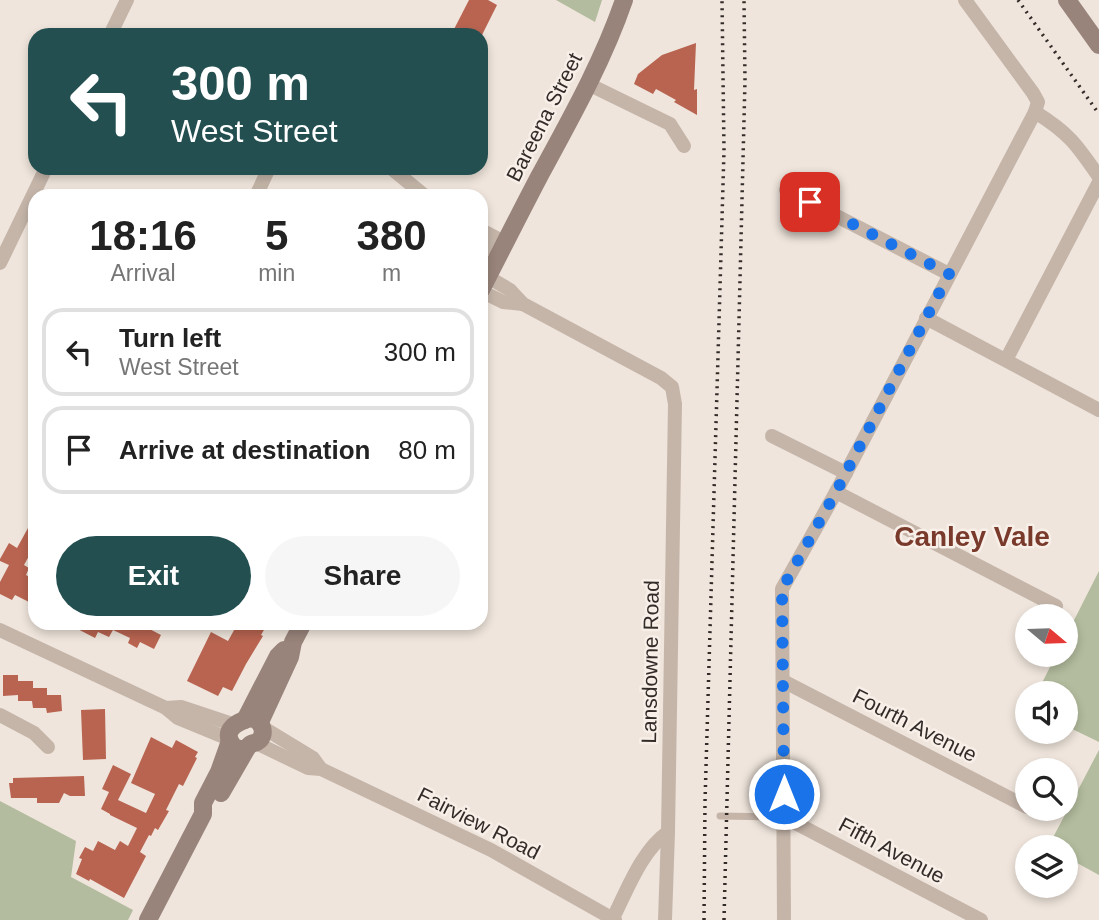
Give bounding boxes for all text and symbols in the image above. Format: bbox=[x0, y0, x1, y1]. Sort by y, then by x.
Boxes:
street label: Bareena Street bbox=[502, 49, 586, 185]
icon: left bbox=[56, 56, 147, 147]
text: 300 m bbox=[171, 56, 310, 110]
text: West Street bbox=[171, 113, 338, 149]
pin bbox=[780, 172, 840, 232]
icon: arrive bbox=[791, 183, 829, 221]
text: 18:16 bbox=[89, 212, 197, 259]
text: 5 bbox=[265, 212, 288, 259]
text: 380 bbox=[357, 212, 427, 259]
text: Arrival bbox=[110, 260, 176, 286]
text: min bbox=[258, 260, 295, 286]
text: m bbox=[382, 260, 401, 286]
text: Turn left bbox=[119, 323, 221, 353]
icon: left bbox=[60, 333, 98, 371]
text: 300 m bbox=[384, 337, 456, 367]
text: West Street bbox=[119, 354, 239, 380]
icon: arrive bbox=[60, 431, 98, 469]
text: Arrive at destination bbox=[119, 435, 370, 465]
text: 80 m bbox=[398, 435, 456, 465]
district label: Canley Vale bbox=[894, 521, 1050, 552]
button: Exit bbox=[56, 536, 251, 616]
button: Share bbox=[265, 536, 460, 616]
street label: Lansdowne Road bbox=[637, 580, 663, 744]
north arrow bbox=[1015, 604, 1078, 667]
map controls bbox=[1015, 604, 1078, 898]
button: sound bbox=[1015, 681, 1078, 744]
street label: Fourth Avenue bbox=[849, 684, 981, 766]
position arrow bbox=[747, 757, 821, 831]
button: search bbox=[1015, 758, 1078, 821]
street label: Fairview Road bbox=[414, 782, 544, 864]
street label: Fifth Avenue bbox=[835, 813, 949, 887]
button: layers bbox=[1015, 835, 1078, 898]

